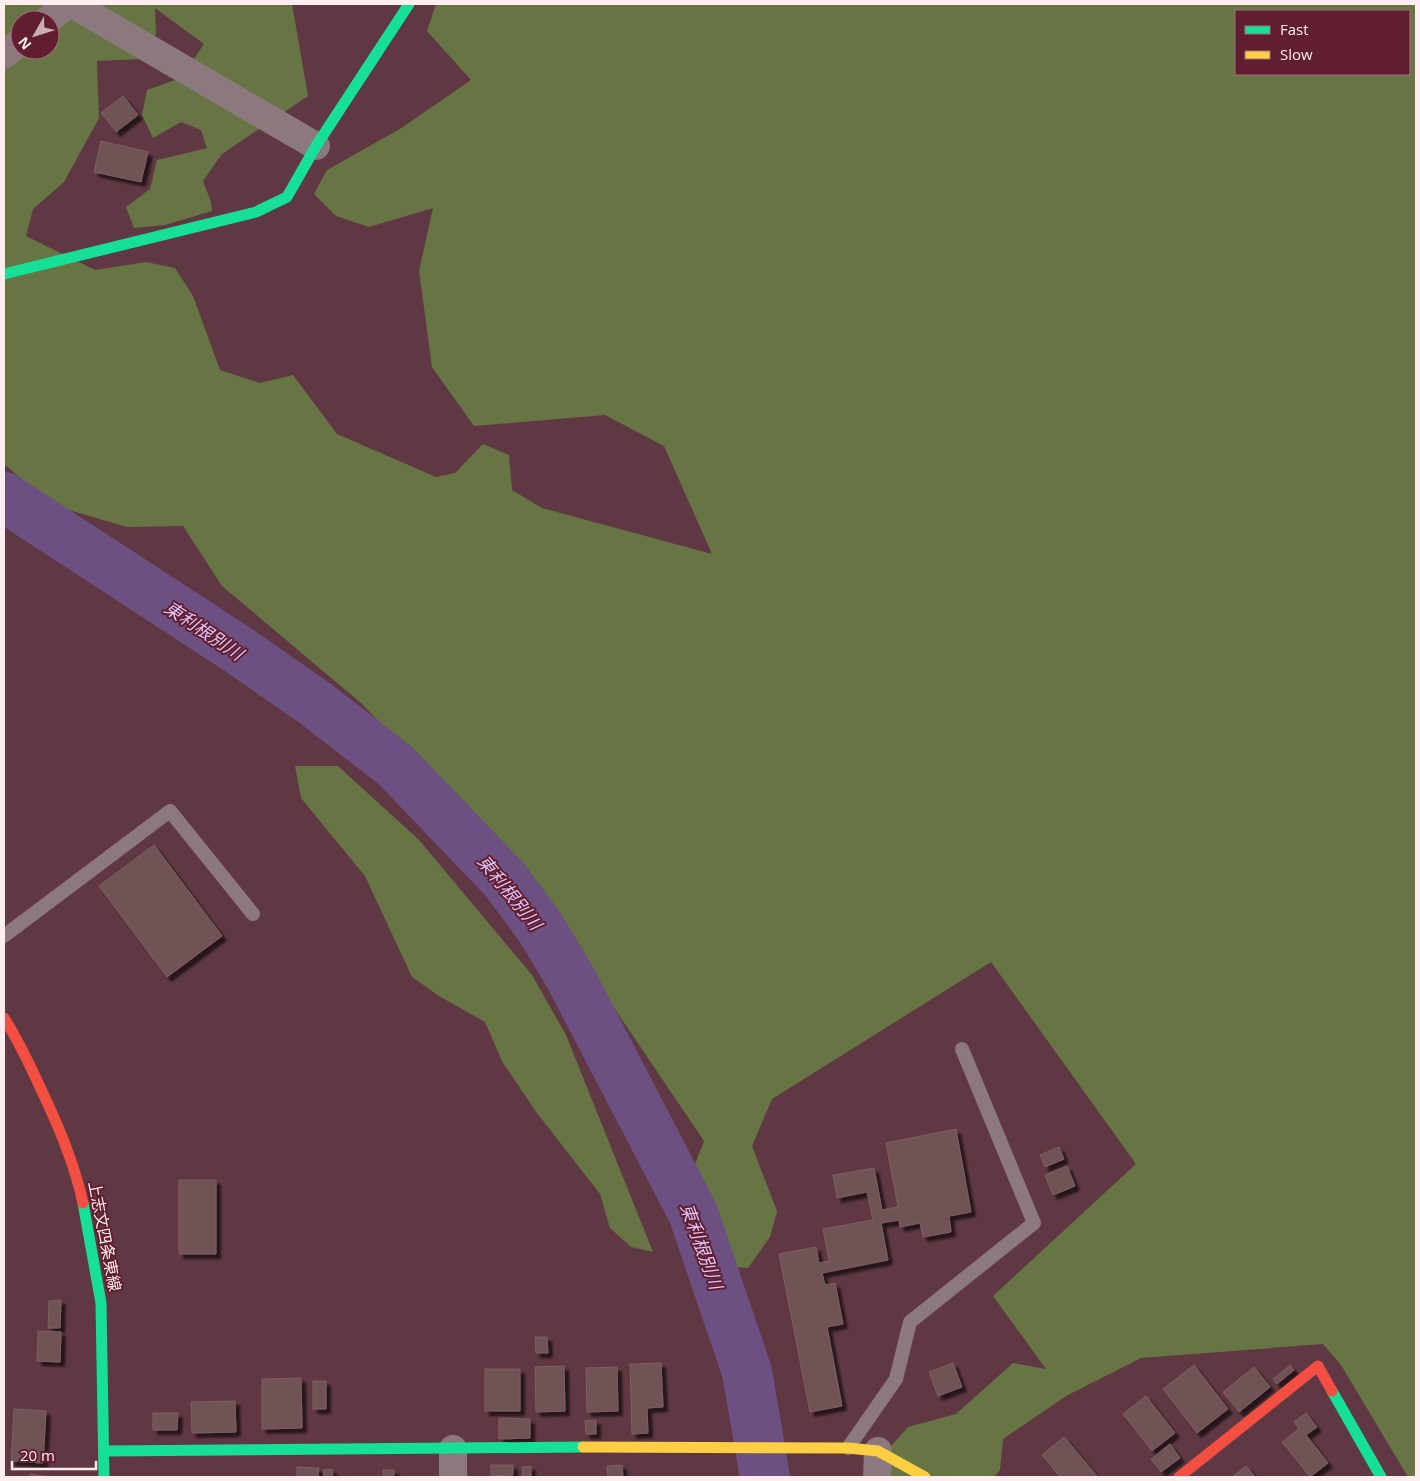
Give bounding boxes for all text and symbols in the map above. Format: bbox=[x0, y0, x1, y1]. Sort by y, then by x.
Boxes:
north arrow bbox=[10, 10, 60, 60]
legend bbox=[1235, 10, 1410, 75]
text: Fast bbox=[1280, 19, 1309, 39]
text: N bbox=[14, 33, 35, 54]
text: Slow bbox=[1280, 44, 1313, 64]
water label: 東利根別川 bbox=[160, 595, 250, 666]
water label: 東利根別川 bbox=[472, 849, 549, 936]
street label: 上志文四条東線 bbox=[84, 1179, 126, 1293]
water label: 東利根別川 bbox=[675, 1200, 729, 1294]
scale bar bbox=[12, 1438, 96, 1470]
text: 20 m bbox=[20, 1445, 55, 1465]

